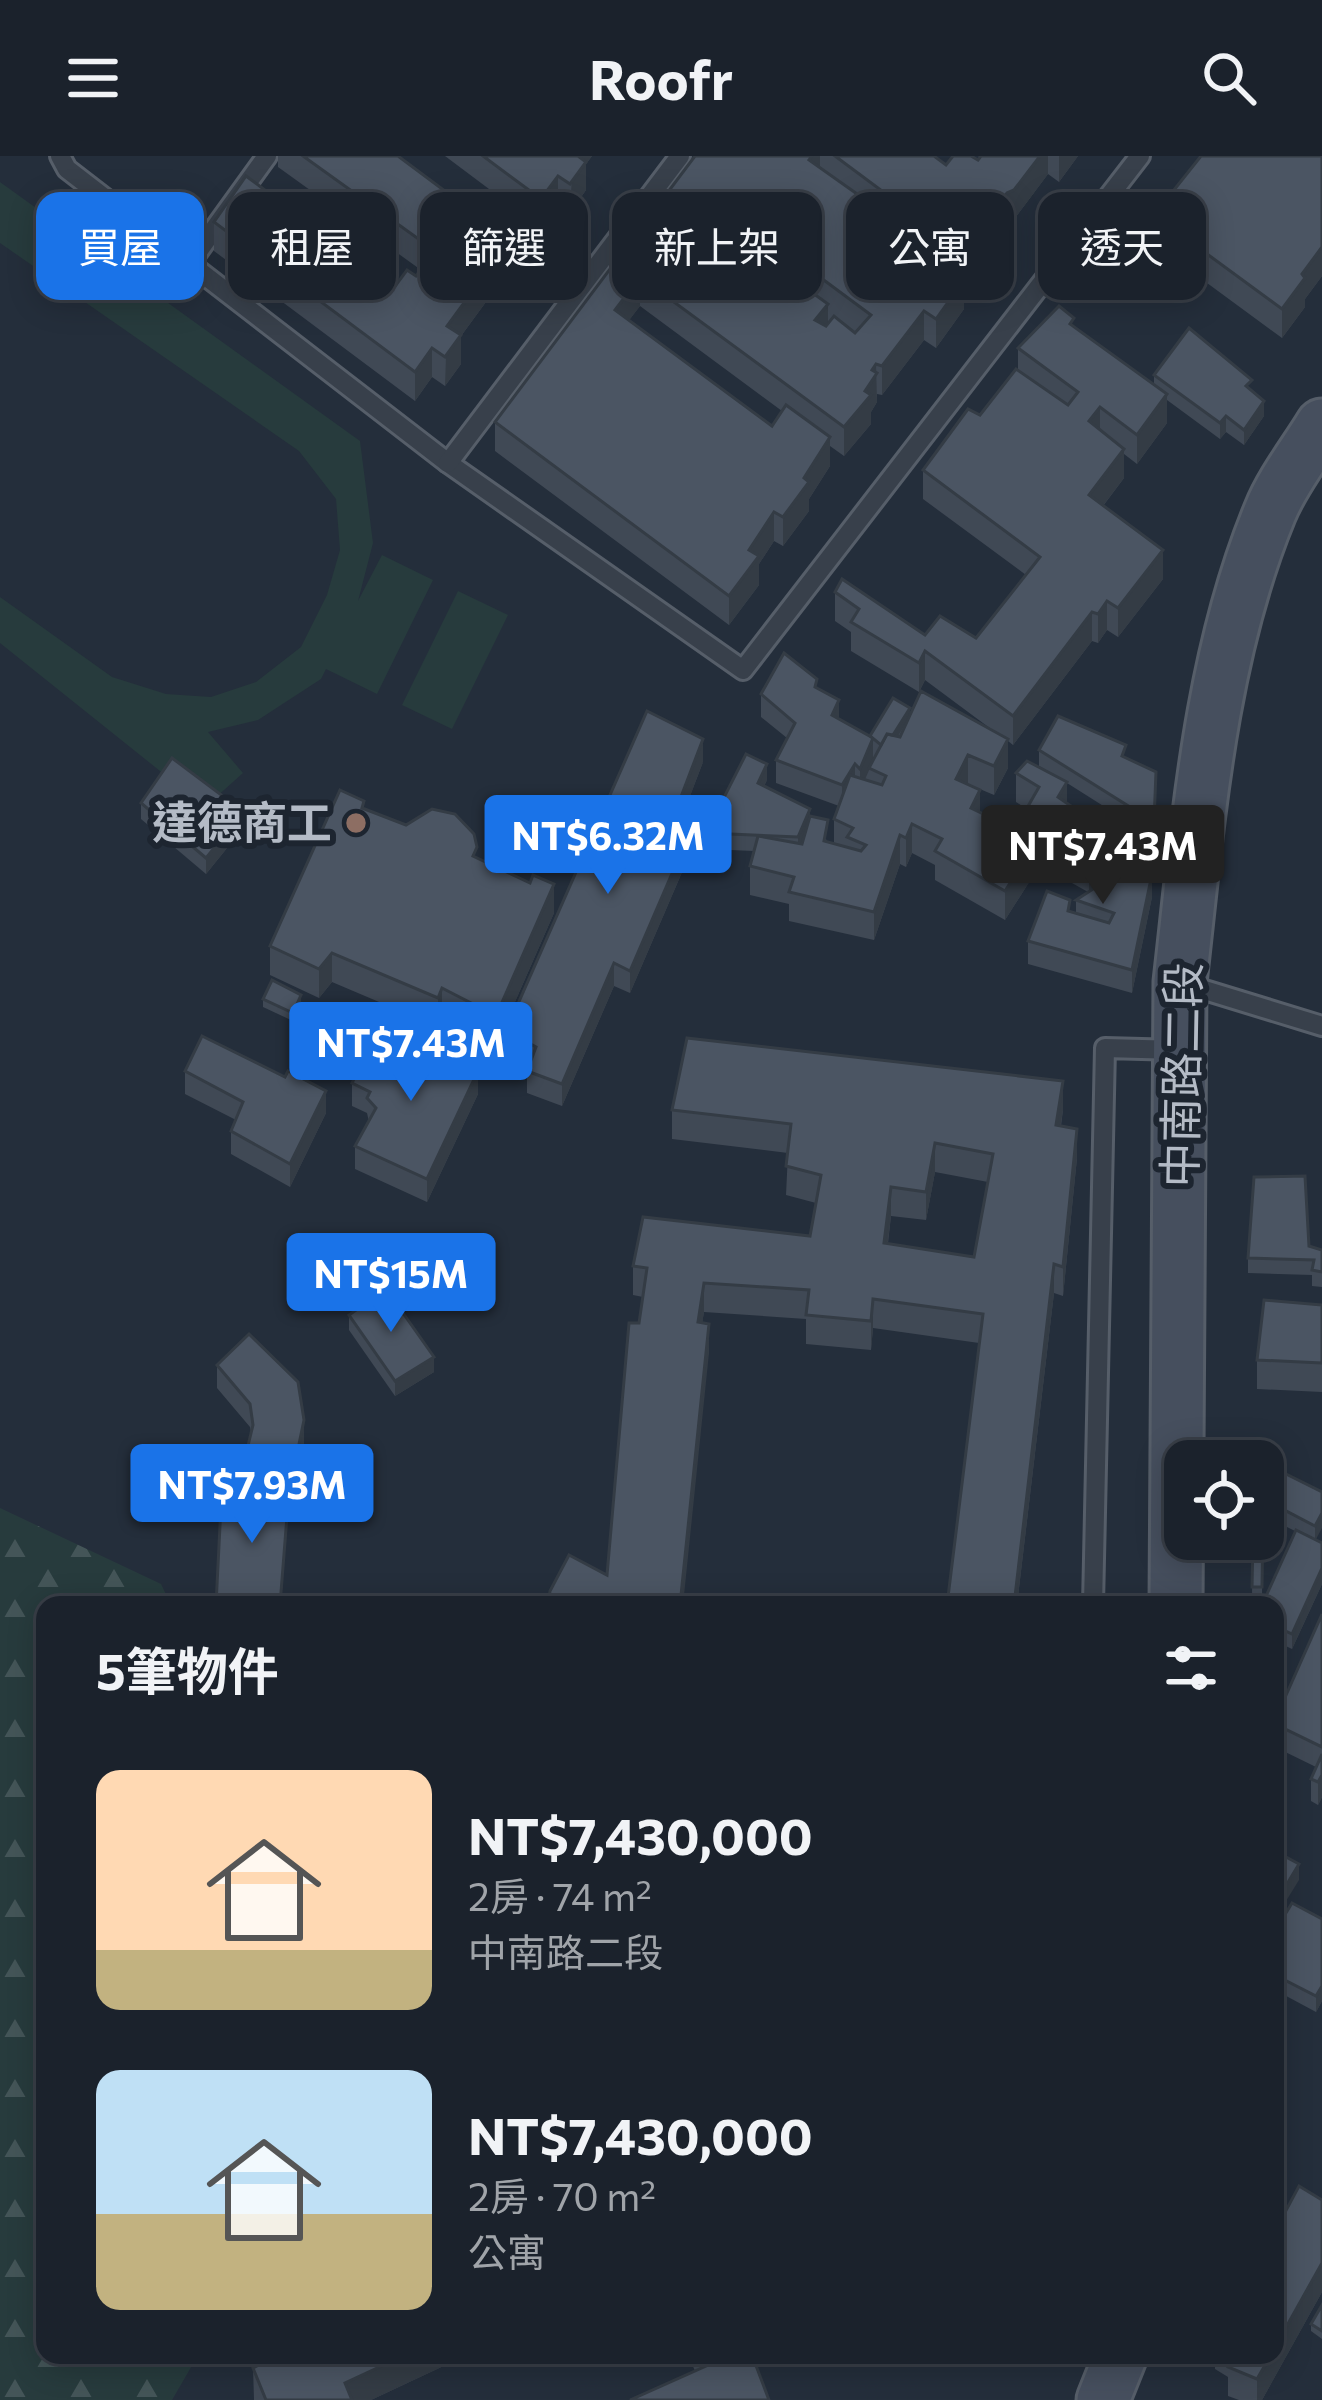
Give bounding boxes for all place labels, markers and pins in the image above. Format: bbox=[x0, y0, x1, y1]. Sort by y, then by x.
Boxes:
place label: 達德商工 bbox=[152, 793, 332, 848]
pin: NT$6.32M bbox=[484, 795, 732, 897]
pin: NT$7.43M bbox=[979, 805, 1227, 907]
marker: 達德商工 bbox=[343, 810, 369, 836]
pin: NT$7.43M bbox=[287, 1002, 535, 1104]
pin: NT$15M bbox=[293, 1233, 489, 1335]
pin: NT$7.93M bbox=[128, 1444, 376, 1546]

